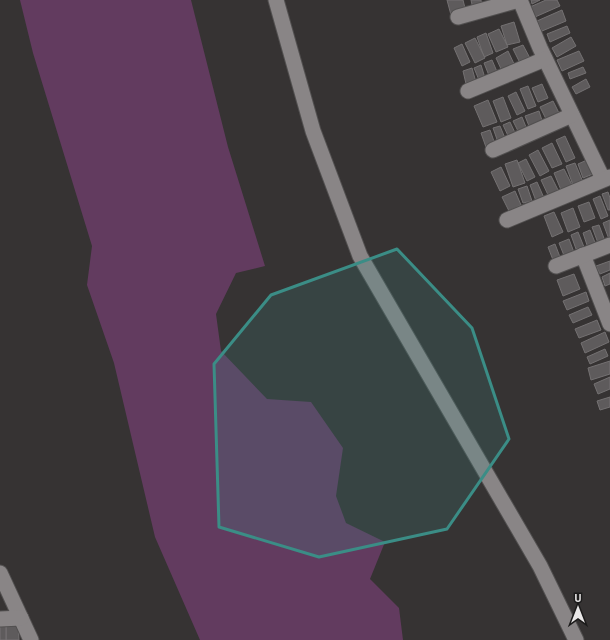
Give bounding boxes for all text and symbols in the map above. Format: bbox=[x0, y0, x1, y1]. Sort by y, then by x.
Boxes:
north arrow bbox=[558, 588, 598, 628]
text: U bbox=[575, 591, 582, 605]

